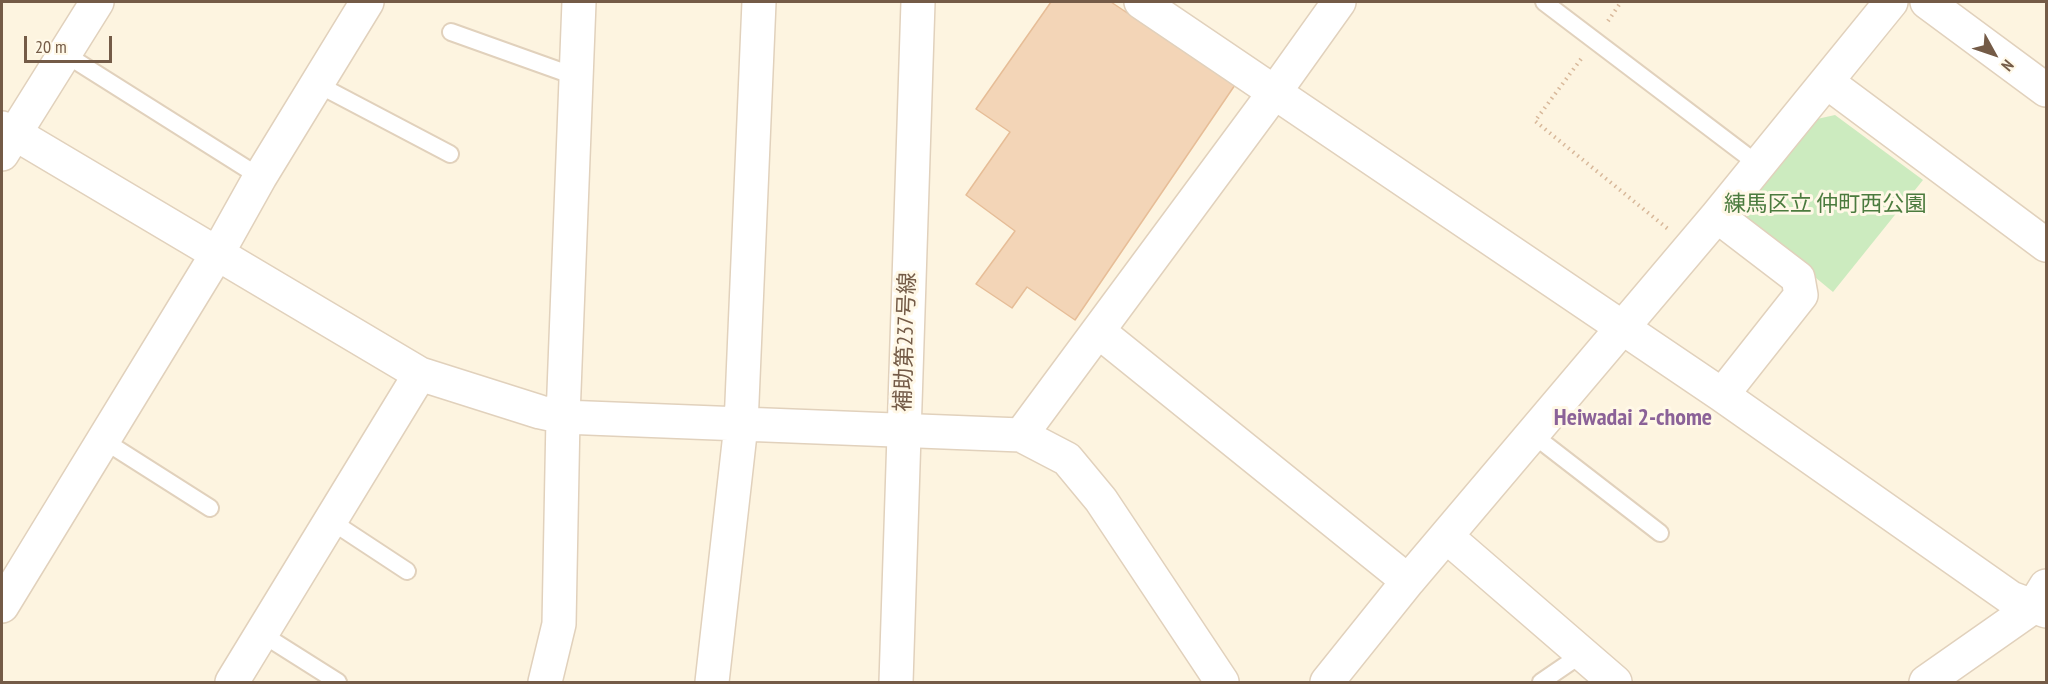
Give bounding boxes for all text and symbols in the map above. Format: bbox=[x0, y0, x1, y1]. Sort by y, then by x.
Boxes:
scale bar bbox=[27, 24, 116, 62]
north arrow bbox=[1964, 24, 2024, 84]
text: 20 m bbox=[35, 35, 67, 58]
text: N bbox=[1997, 56, 2018, 75]
park label: 練馬区立 仲町西公園 bbox=[1724, 192, 1926, 218]
street label: 補助第237号線 bbox=[890, 272, 922, 412]
district label: Heiwadai 2-chome bbox=[1554, 404, 1712, 432]

